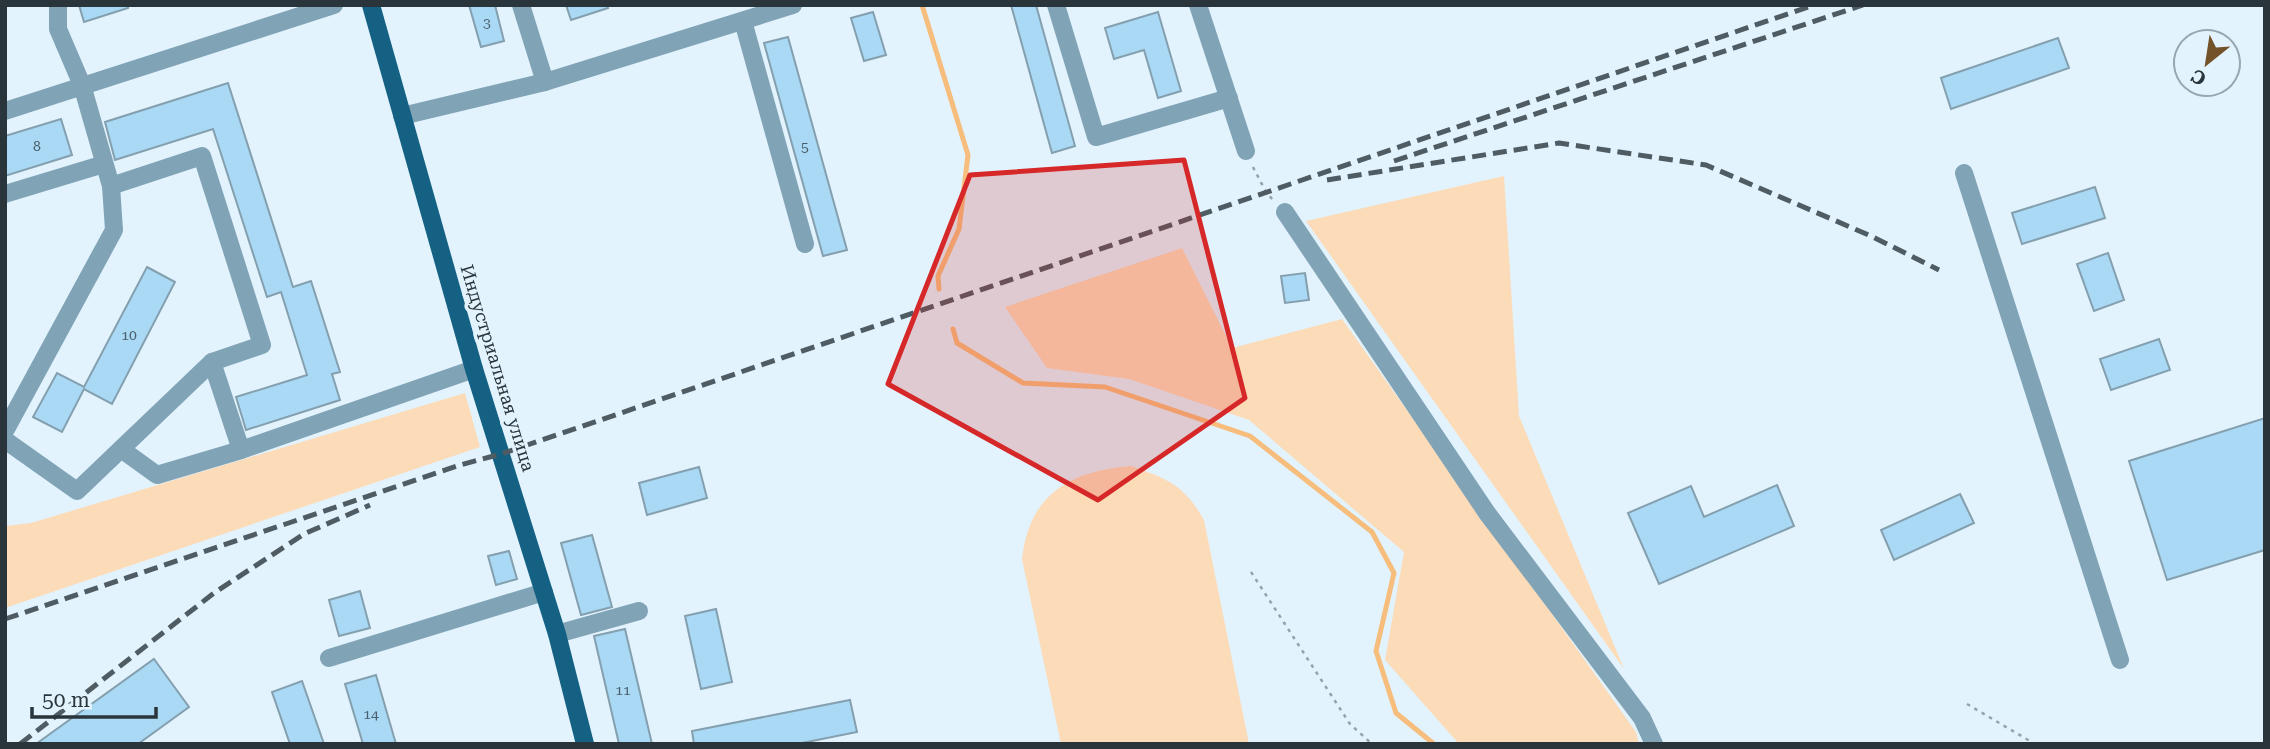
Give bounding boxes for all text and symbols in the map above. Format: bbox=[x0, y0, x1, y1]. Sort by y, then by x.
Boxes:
house number: 3 bbox=[483, 15, 491, 31]
north arrow bbox=[2172, 28, 2242, 98]
text: С bbox=[2187, 64, 2210, 91]
house number: 8 bbox=[33, 138, 41, 154]
house number: 5 bbox=[801, 139, 809, 155]
street label: Индустриальная улица bbox=[457, 262, 540, 474]
house number: 10 bbox=[121, 327, 137, 343]
scale bar bbox=[32, 676, 156, 720]
house number: 11 bbox=[615, 682, 631, 698]
text: 50 m bbox=[42, 688, 90, 712]
house number: 14 bbox=[363, 706, 379, 722]

